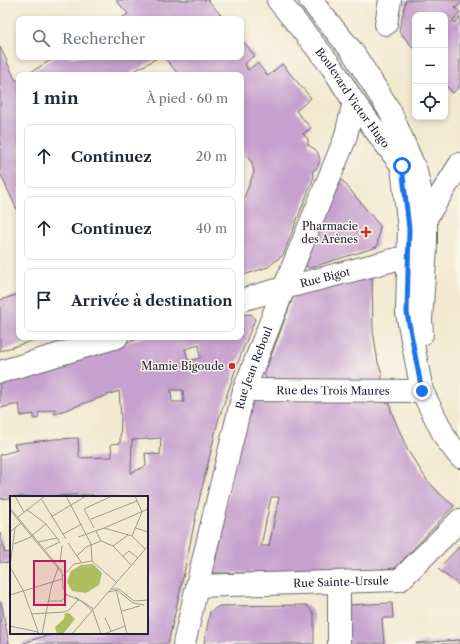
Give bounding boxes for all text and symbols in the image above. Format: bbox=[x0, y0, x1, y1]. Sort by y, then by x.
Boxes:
map controls bbox=[412, 12, 448, 120]
button: + bbox=[412, 12, 448, 48]
search box bbox=[16, 16, 244, 60]
icon: search bbox=[30, 27, 52, 49]
text: Rechercher bbox=[62, 29, 145, 48]
street label: Boulevard Victor Hugo bbox=[312, 45, 393, 151]
button: − bbox=[412, 48, 448, 84]
button: locate bbox=[412, 84, 448, 120]
text: 1 min bbox=[32, 88, 79, 108]
text: À pied · 60 m bbox=[146, 90, 228, 106]
icon: ahead bbox=[33, 145, 55, 167]
text: Continuez bbox=[71, 147, 152, 166]
text: 20 m bbox=[196, 148, 227, 164]
route start bbox=[393, 157, 411, 175]
icon: ahead bbox=[33, 217, 55, 239]
text: Continuez bbox=[71, 219, 152, 238]
place label: Pharmacie des Arènes bbox=[301, 219, 358, 246]
text: 40 m bbox=[196, 220, 227, 236]
marker: Pharmacie des Arènes bbox=[361, 227, 371, 237]
street label: Rue Bigot bbox=[298, 264, 352, 291]
icon: arrive bbox=[33, 289, 55, 311]
text: Arrivée à destination bbox=[71, 291, 233, 310]
street label: Rue Jean Reboul bbox=[233, 324, 275, 411]
place label: Mamie Bigoude bbox=[141, 359, 224, 373]
marker: Mamie Bigoude bbox=[227, 361, 237, 371]
route end bbox=[413, 382, 431, 400]
street label: Rue des Trois Maures bbox=[276, 383, 390, 398]
inset map bbox=[10, 496, 148, 634]
street label: Rue Sainte-Ursule bbox=[293, 573, 389, 590]

